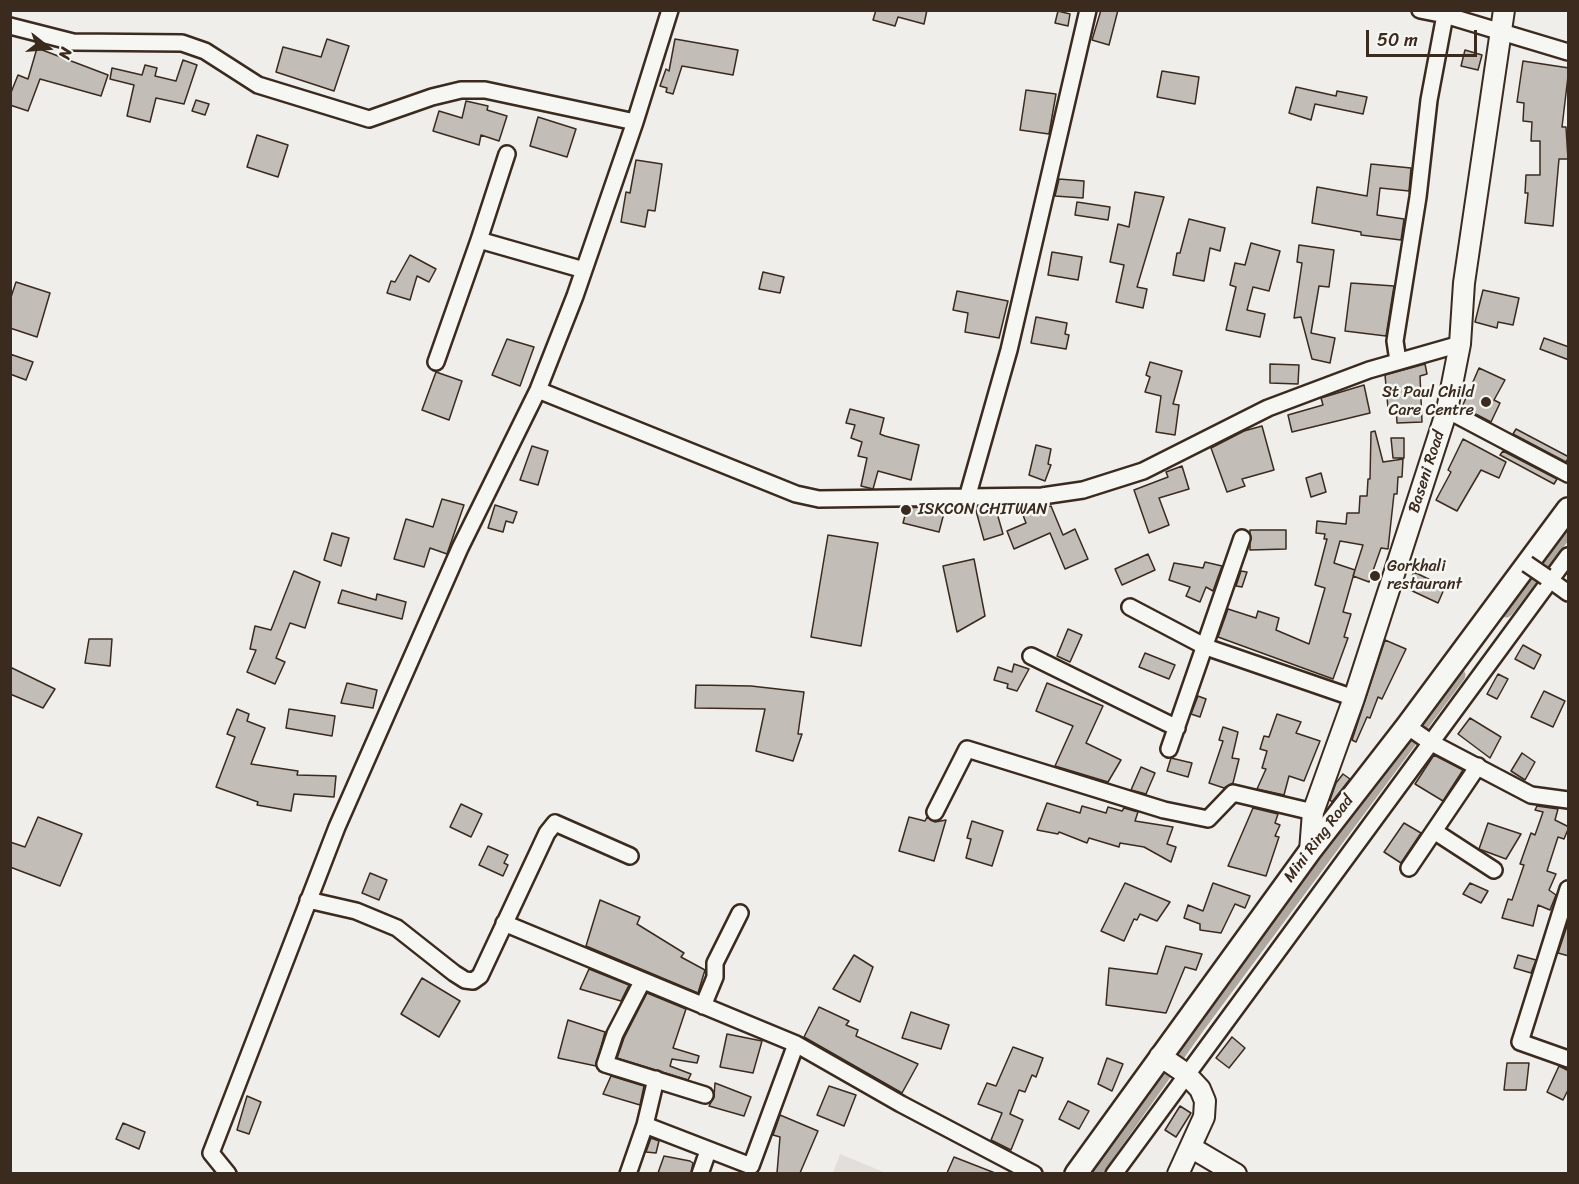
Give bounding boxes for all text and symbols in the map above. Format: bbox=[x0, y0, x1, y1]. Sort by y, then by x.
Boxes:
north arrow bbox=[18, 18, 78, 78]
scale bar bbox=[1369, 18, 1480, 56]
text: 50 m bbox=[1377, 24, 1418, 56]
text: N bbox=[50, 44, 81, 63]
place label: St Paul Child Care Centre bbox=[1382, 383, 1474, 421]
marker: St Paul Child Care Centre bbox=[1479, 395, 1493, 409]
street label: Baseni Road bbox=[1405, 429, 1449, 515]
place label: ISKCON CHITWAN bbox=[918, 500, 1048, 520]
marker: ISKCON CHITWAN bbox=[899, 503, 913, 517]
place label: Gorkhali restaurant bbox=[1387, 557, 1462, 595]
marker: Gorkhali restaurant bbox=[1368, 569, 1382, 583]
street label: Mini Ring Road bbox=[1280, 792, 1358, 886]

